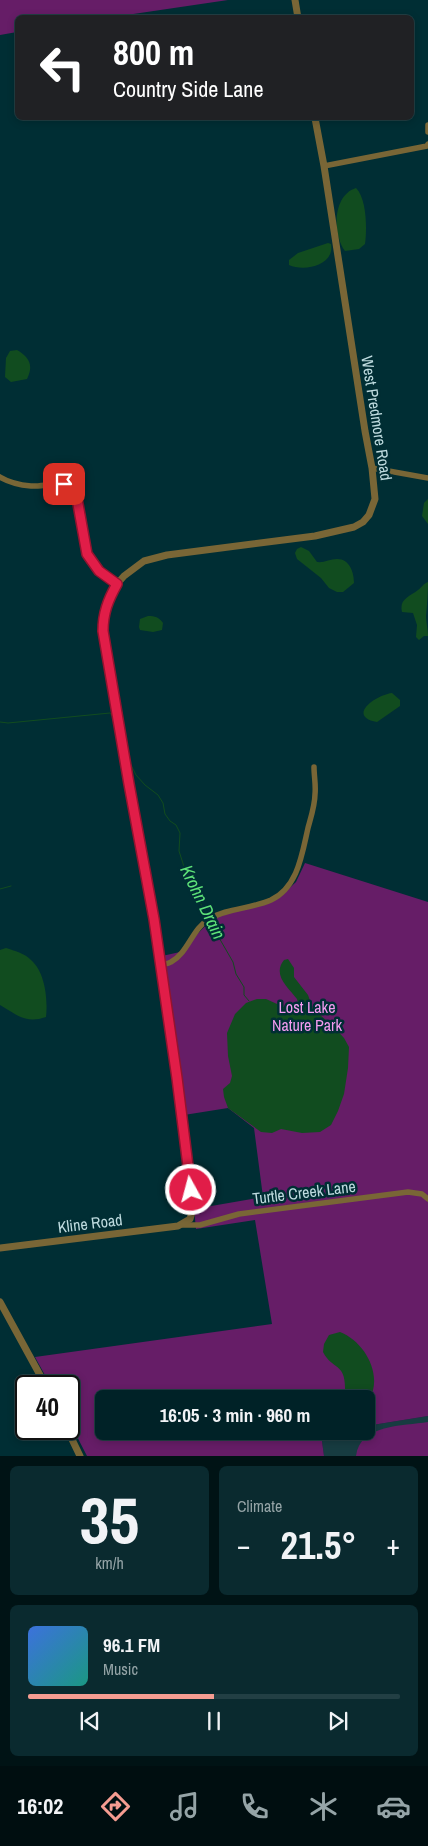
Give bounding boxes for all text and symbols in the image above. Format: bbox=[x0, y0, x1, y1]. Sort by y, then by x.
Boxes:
text: 800 m bbox=[113, 29, 194, 76]
icon: left bbox=[30, 35, 95, 100]
text: Country Side Lane bbox=[113, 74, 263, 104]
street label: West Predmore Road bbox=[356, 354, 398, 482]
pin bbox=[43, 463, 85, 505]
icon: arrive bbox=[50, 470, 78, 498]
water label: Krohn Drain bbox=[174, 861, 232, 943]
park label: Lost Lake Nature Park bbox=[272, 996, 342, 1036]
position arrow bbox=[164, 1163, 216, 1215]
street label: Turtle Creek Lane bbox=[251, 1175, 357, 1209]
street label: Kline Road bbox=[56, 1208, 124, 1238]
speed limit sign: 40 bbox=[15, 1375, 80, 1440]
text: 16:05 · 3 min · 960 m bbox=[160, 1402, 310, 1428]
text: 35 bbox=[80, 1476, 139, 1563]
text: Climate bbox=[237, 1495, 282, 1517]
text: 21.5° bbox=[281, 1520, 356, 1571]
text: − bbox=[237, 1526, 250, 1564]
text: + bbox=[387, 1526, 400, 1564]
text: km/h bbox=[95, 1552, 124, 1574]
text: 96.1 FM bbox=[103, 1632, 160, 1658]
text: Music bbox=[103, 1658, 138, 1680]
icon: previous bbox=[76, 1707, 104, 1735]
icon: pause bbox=[200, 1707, 228, 1735]
icon: next bbox=[324, 1707, 352, 1735]
icon: directions bbox=[98, 1789, 133, 1824]
icon: music bbox=[167, 1789, 202, 1824]
icon: phone bbox=[237, 1789, 272, 1824]
icon: climate bbox=[306, 1789, 341, 1824]
icon: car bbox=[376, 1789, 411, 1824]
text: 16:02 bbox=[17, 1791, 63, 1821]

